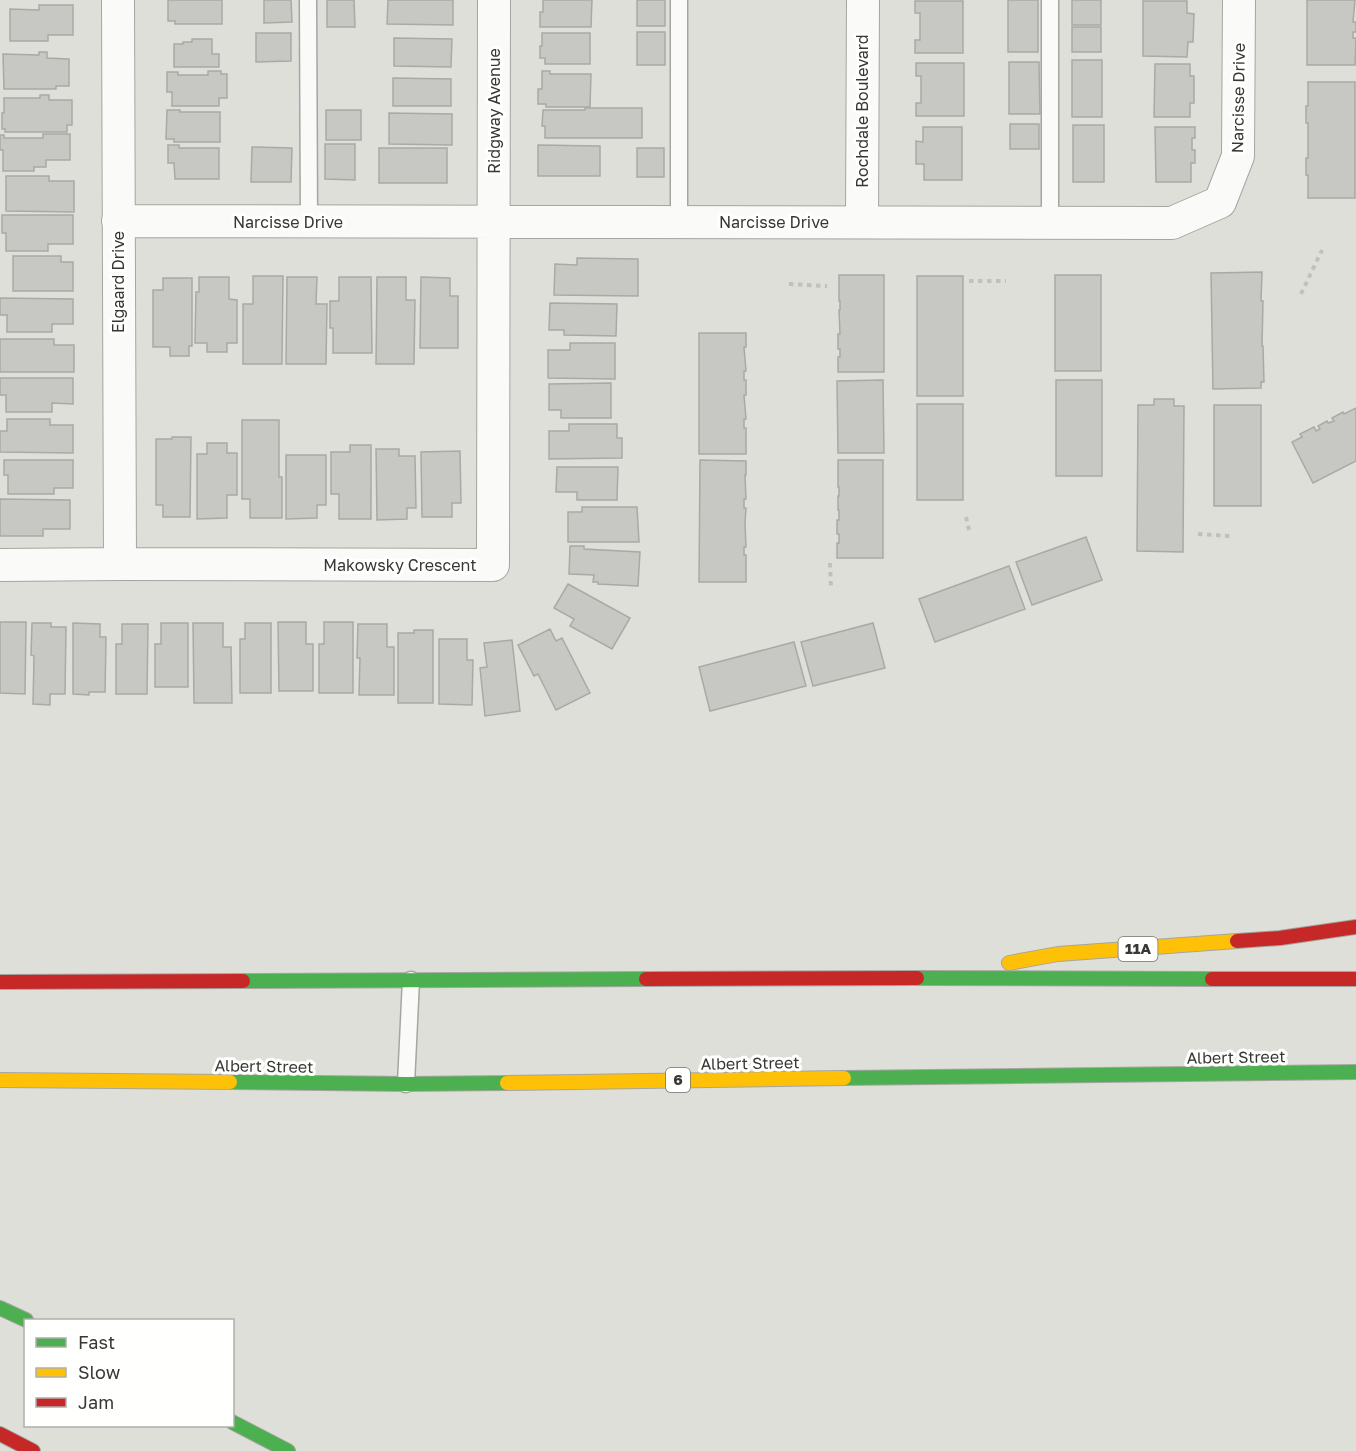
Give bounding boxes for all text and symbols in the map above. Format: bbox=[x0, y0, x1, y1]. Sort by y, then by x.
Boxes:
street label: Rochdale Boulevard bbox=[852, 34, 872, 188]
street label: Narcisse Drive bbox=[1227, 43, 1249, 153]
street label: Ridgway Avenue bbox=[484, 48, 504, 174]
street label: Narcisse Drive bbox=[233, 212, 343, 232]
street label: Narcisse Drive bbox=[719, 212, 829, 232]
street label: Elgaard Drive bbox=[108, 231, 128, 333]
street label: Makowsky Crescent bbox=[323, 555, 477, 575]
road number: 11A bbox=[1118, 937, 1158, 961]
street label: Albert Street bbox=[1186, 1046, 1286, 1068]
street label: Albert Street bbox=[700, 1052, 800, 1074]
street label: Albert Street bbox=[214, 1055, 314, 1077]
road number: 6 bbox=[666, 1068, 690, 1092]
legend bbox=[24, 1319, 234, 1427]
text: Fast bbox=[78, 1331, 115, 1353]
text: Slow bbox=[78, 1361, 121, 1383]
text: Jam bbox=[78, 1391, 114, 1413]

